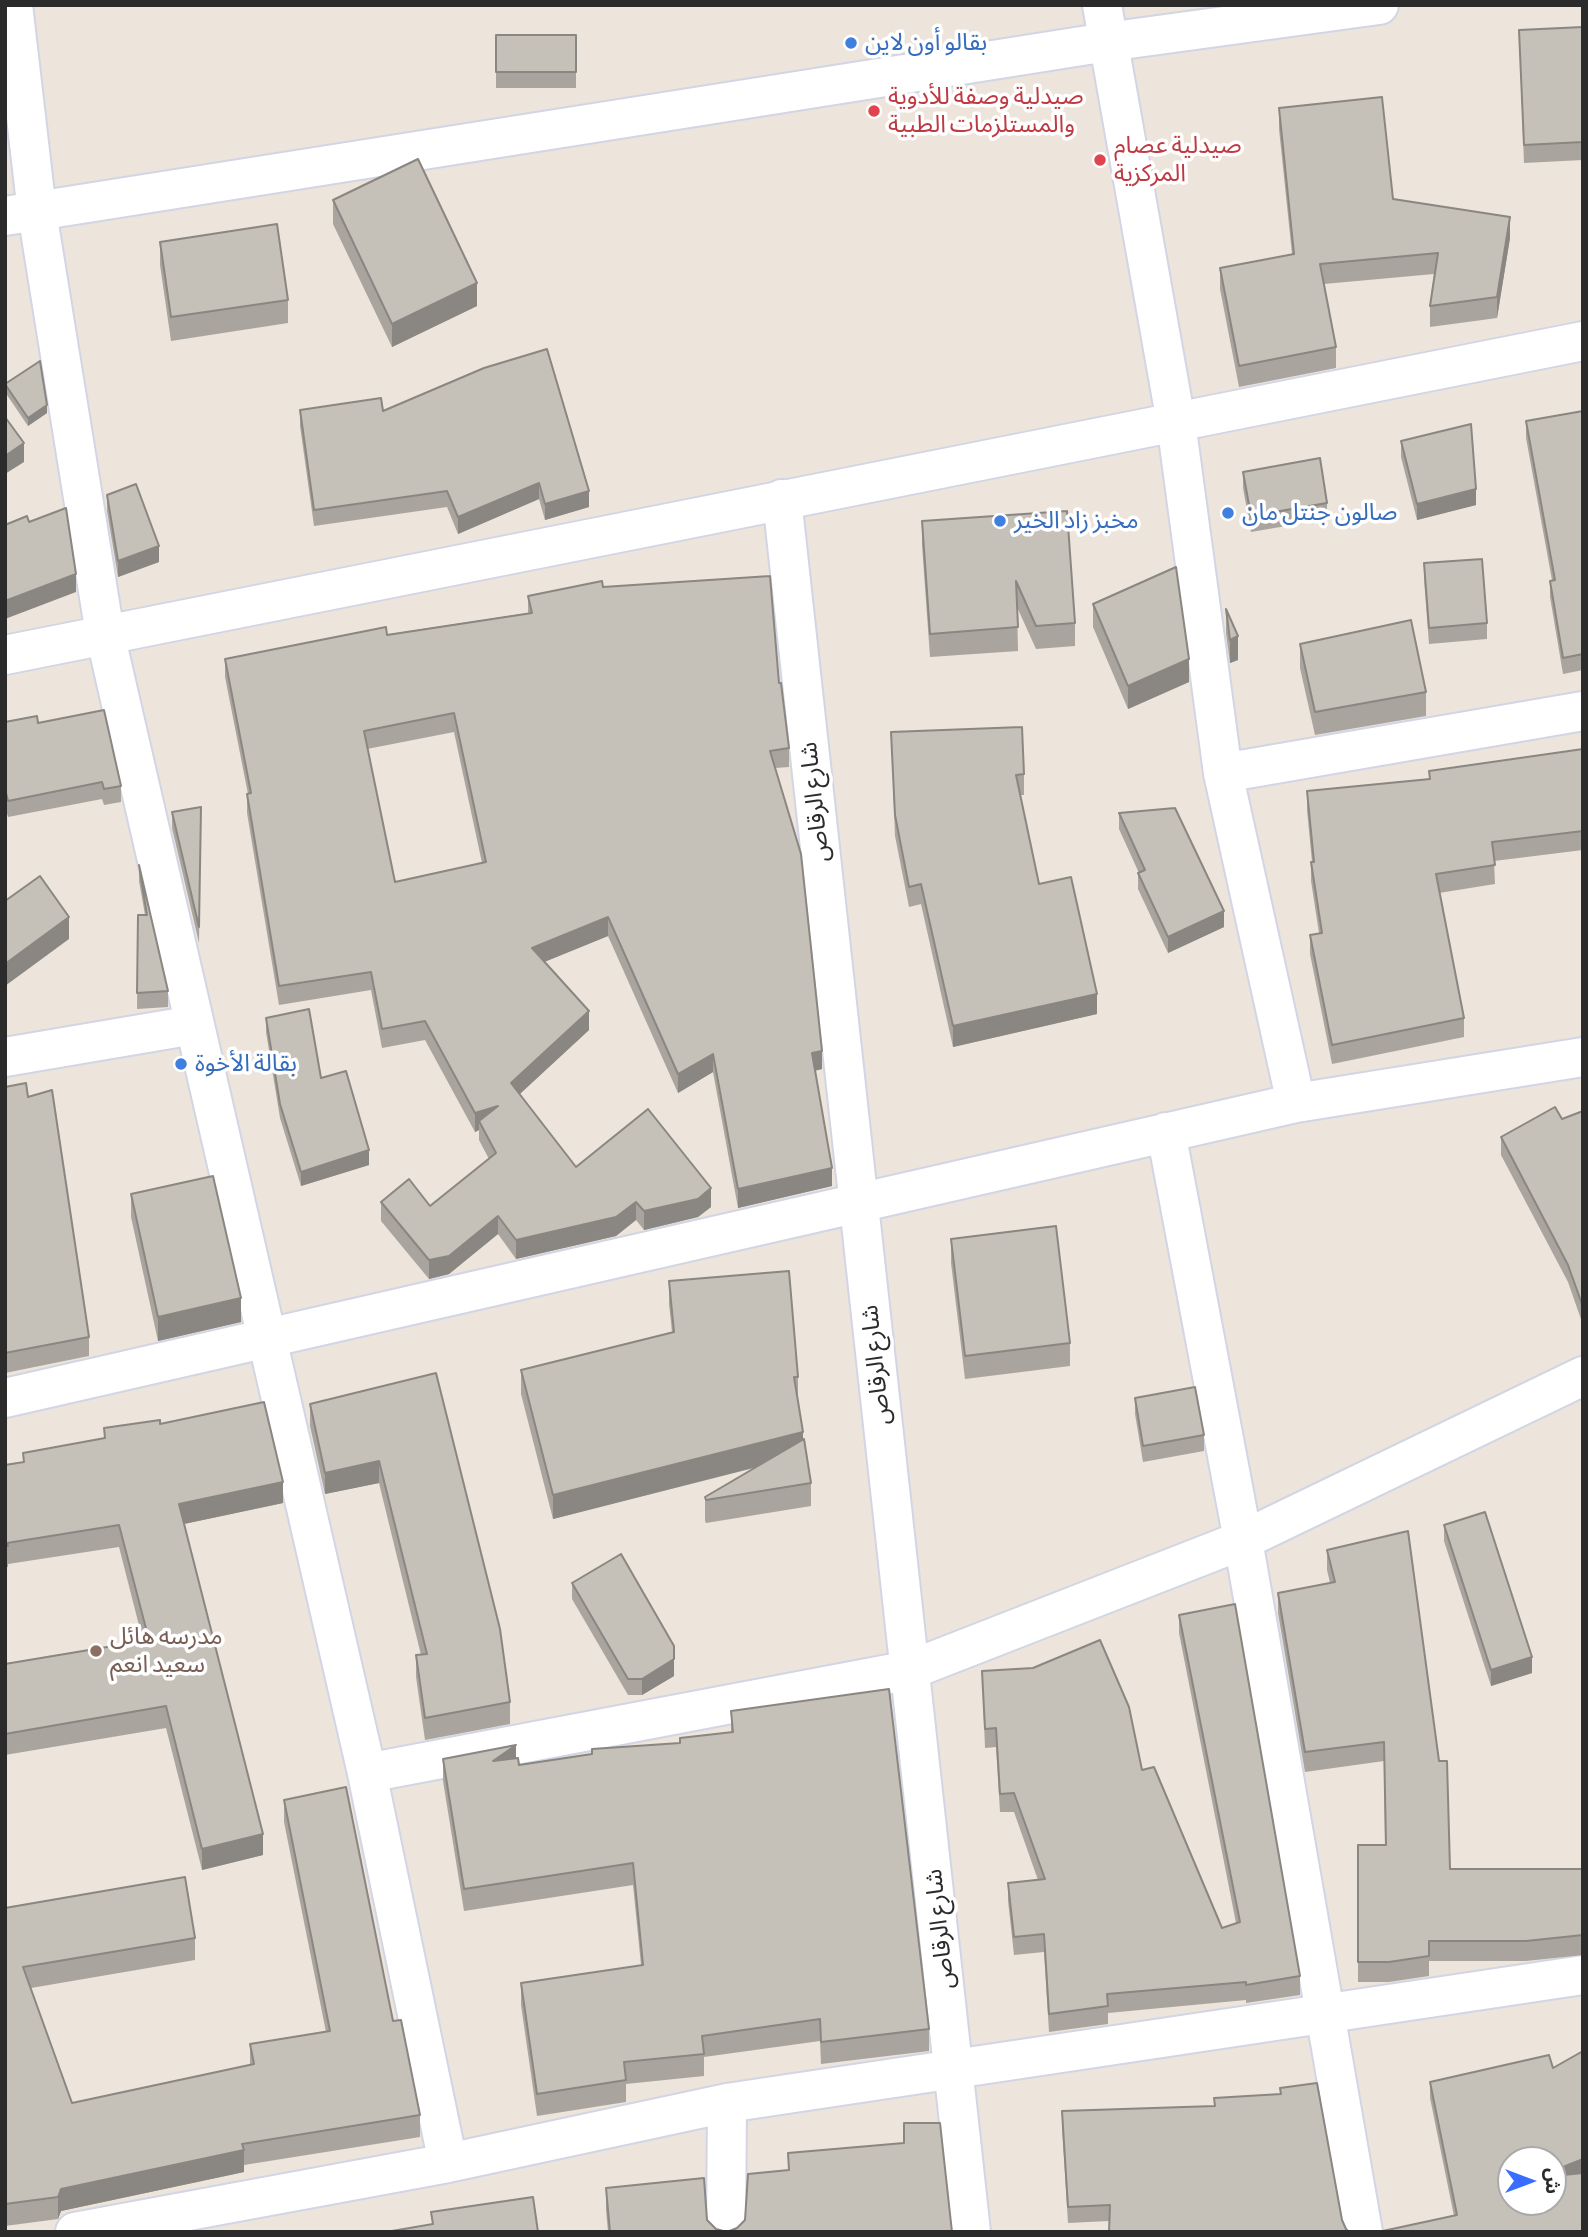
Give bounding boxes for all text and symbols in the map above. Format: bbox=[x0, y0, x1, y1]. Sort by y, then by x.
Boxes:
place label: بقالو أون لاين bbox=[865, 29, 987, 57]
marker: بقالو أون لاين bbox=[843, 35, 859, 51]
place label: صيدلية وصفة للأدوية والمستلزمات الطبية bbox=[888, 83, 1084, 139]
marker: صيدلية وصفة للأدوية والمستلزمات الطبية bbox=[866, 103, 882, 119]
place label: صيدلية عصام المركزية bbox=[1114, 132, 1242, 188]
marker: صيدلية عصام المركزية bbox=[1092, 152, 1108, 168]
place label: صالون جنتل مان bbox=[1242, 499, 1397, 527]
marker: صالون جنتل مان bbox=[1220, 505, 1236, 521]
place label: مخبز زاد الخير bbox=[1014, 507, 1139, 535]
marker: مخبز زاد الخير bbox=[992, 513, 1008, 529]
street label: شارع الرقاص bbox=[794, 741, 836, 863]
place label: بقالة الأخوة bbox=[195, 1050, 297, 1078]
marker: بقالة الأخوة bbox=[173, 1056, 189, 1072]
street label: شارع الرقاص bbox=[855, 1304, 897, 1426]
place label: مدرسه هائل سعيد انعم bbox=[110, 1623, 223, 1679]
marker: مدرسه هائل سعيد انعم bbox=[88, 1643, 104, 1659]
street label: شارع الرقاص bbox=[919, 1868, 961, 1990]
north arrow bbox=[1497, 2146, 1567, 2216]
text: ش bbox=[1542, 2168, 1561, 2194]

